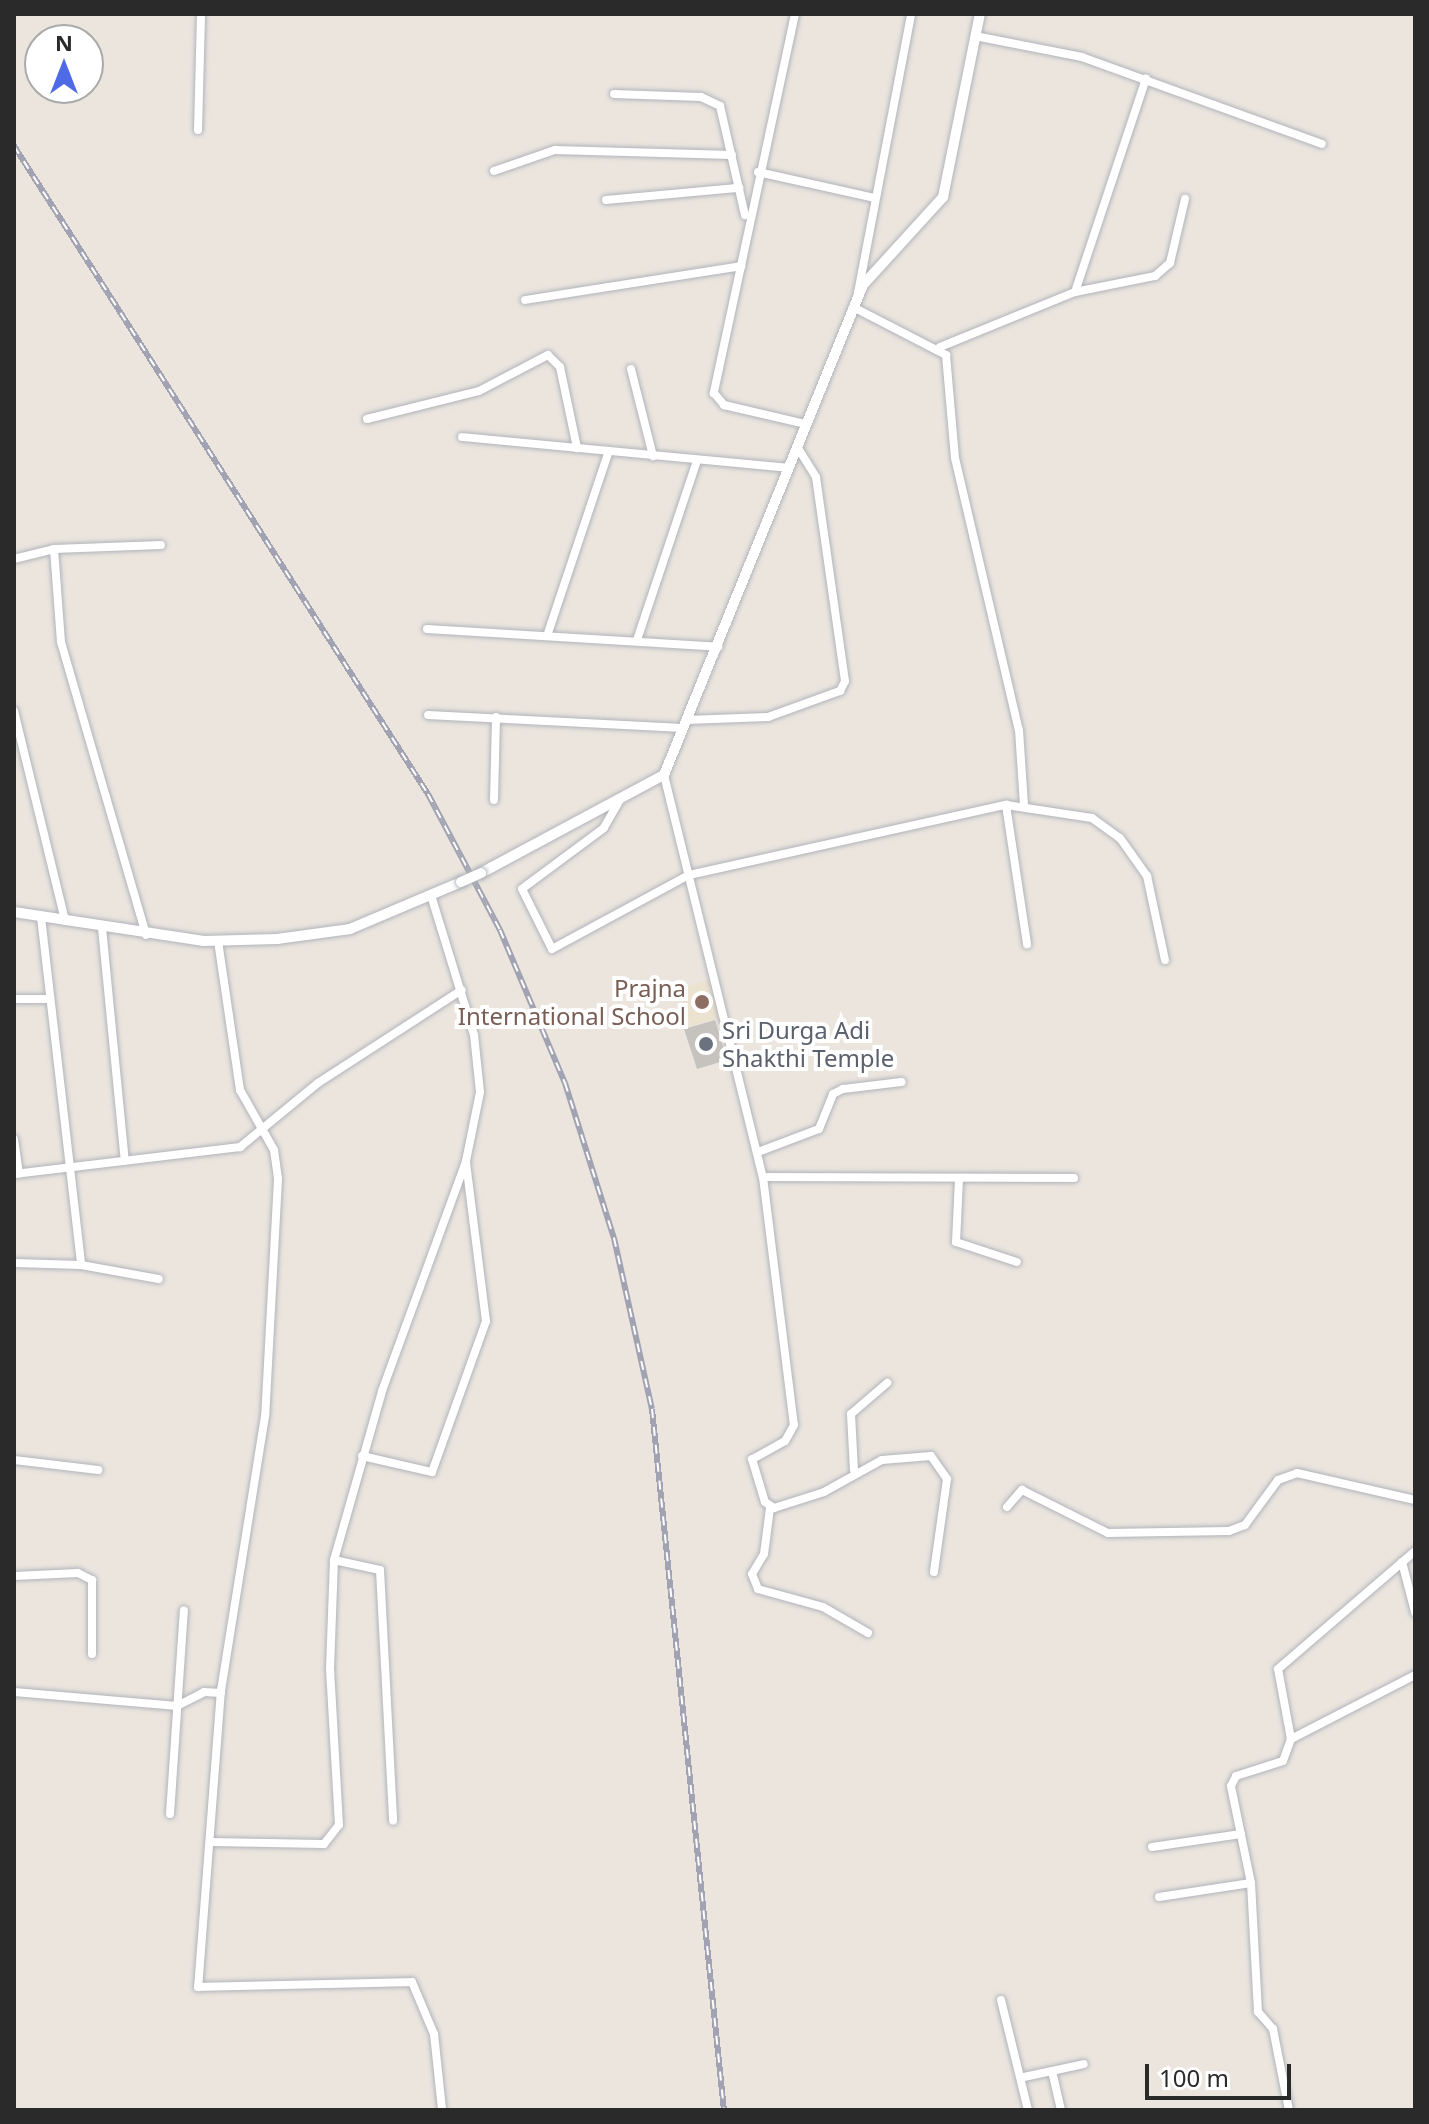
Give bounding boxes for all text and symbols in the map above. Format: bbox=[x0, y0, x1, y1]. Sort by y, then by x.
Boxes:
north arrow bbox=[24, 24, 104, 104]
text: N bbox=[55, 27, 73, 57]
place label: Prajna International School bbox=[458, 974, 686, 1030]
marker: Prajna International School bbox=[693, 993, 711, 1011]
place label: Sri Durga Adi Shakthi Temple bbox=[722, 1016, 894, 1072]
marker: Sri Durga Adi Shakthi Temple bbox=[697, 1035, 715, 1053]
scale bar bbox=[1149, 2048, 1295, 2098]
text: 100 m bbox=[1159, 2061, 1229, 2094]

